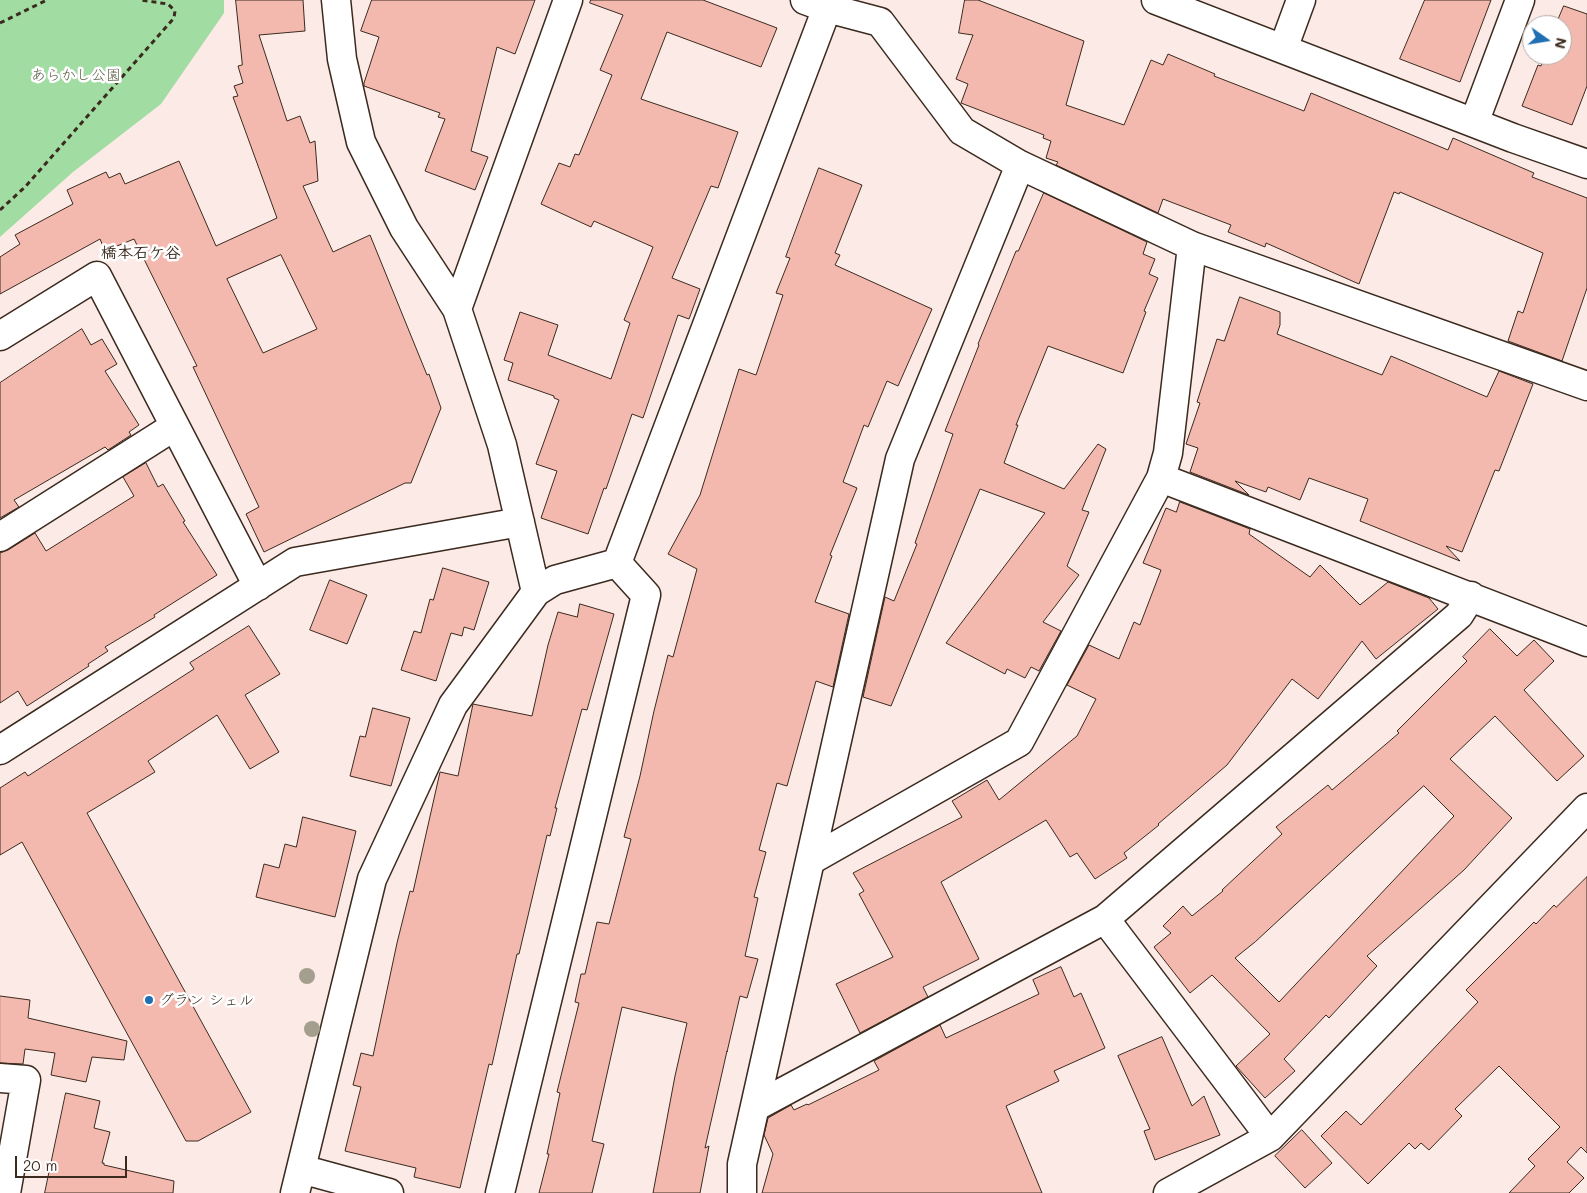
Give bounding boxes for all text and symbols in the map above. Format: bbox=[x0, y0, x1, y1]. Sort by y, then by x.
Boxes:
north arrow bbox=[1522, 15, 1572, 65]
text: N bbox=[1551, 36, 1572, 51]
park label: あらかし公園 bbox=[31, 66, 121, 84]
district label: 橋本石ケ谷 bbox=[101, 243, 181, 263]
place label: グラン シェル bbox=[159, 991, 254, 1009]
marker: グラン シェル bbox=[143, 994, 155, 1006]
scale bar bbox=[18, 1146, 130, 1178]
text: 20 m bbox=[23, 1155, 57, 1175]

